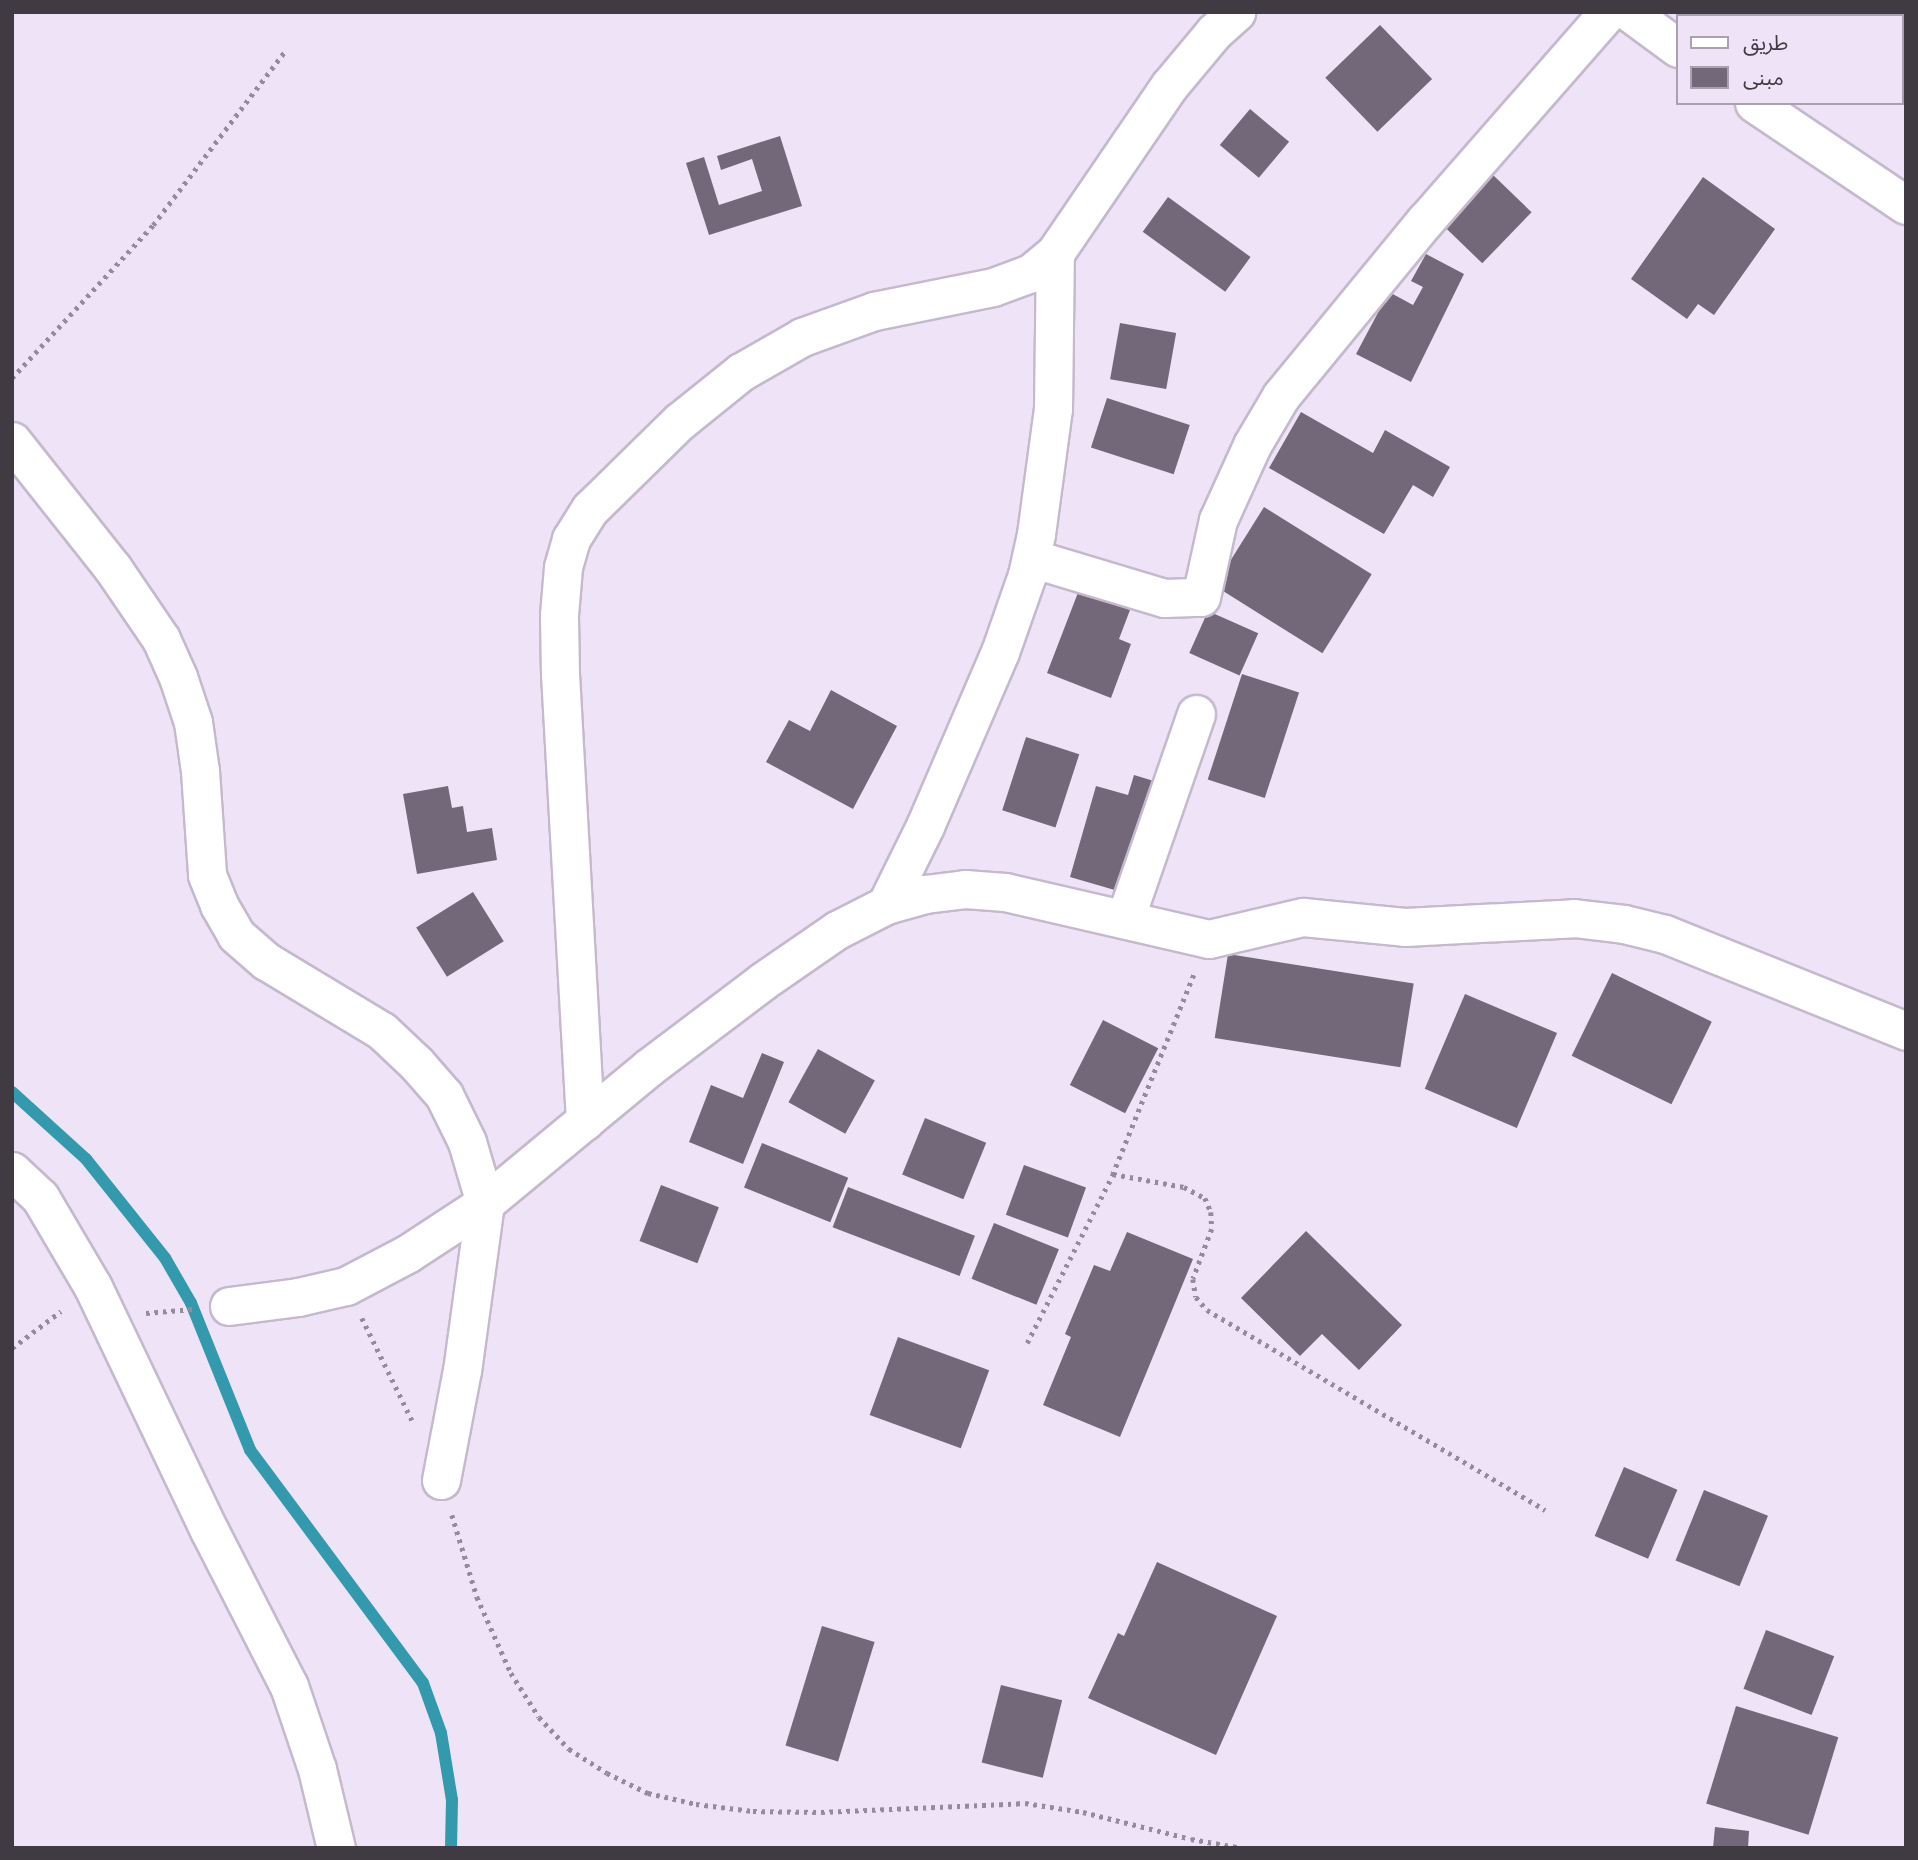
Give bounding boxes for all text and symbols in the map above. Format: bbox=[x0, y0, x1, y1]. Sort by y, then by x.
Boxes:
legend bbox=[1676, 14, 1904, 105]
text: طريق bbox=[1743, 29, 1788, 54]
text: مبنى bbox=[1743, 64, 1784, 89]

